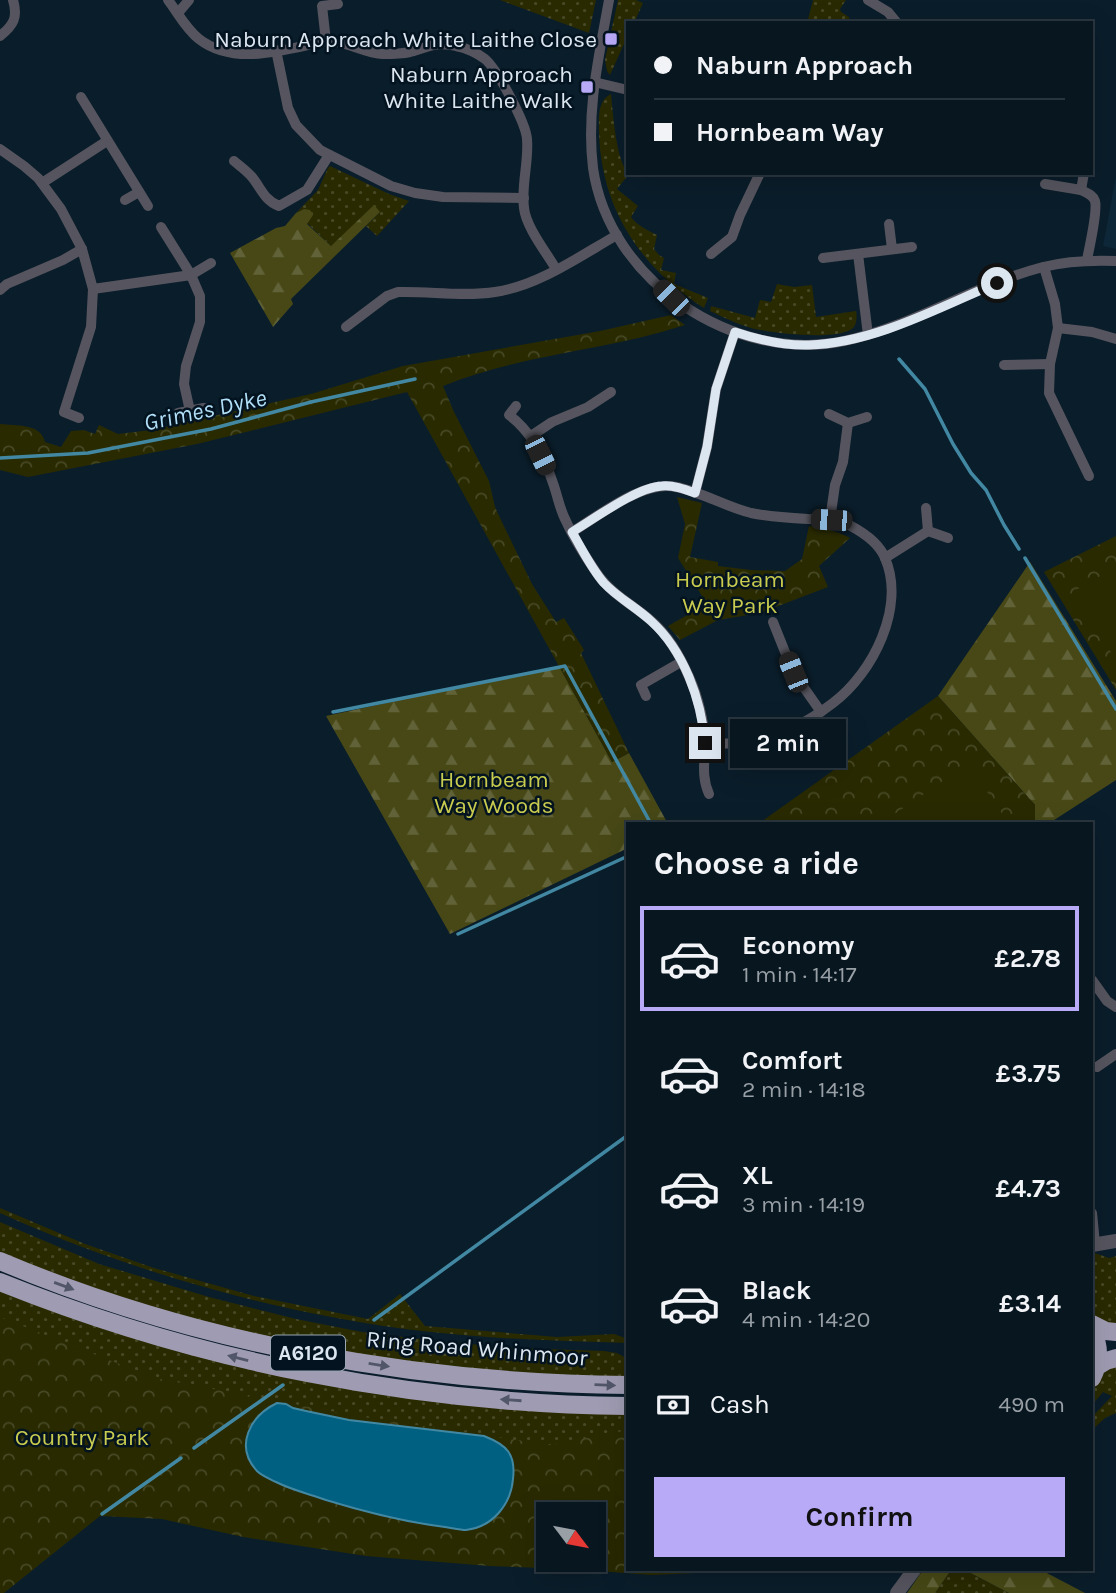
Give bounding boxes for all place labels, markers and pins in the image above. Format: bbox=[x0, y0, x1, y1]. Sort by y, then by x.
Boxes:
place label: Naburn Approach White Laithe Close bbox=[214, 26, 597, 53]
marker: Naburn Approach White Laithe Close bbox=[603, 31, 619, 47]
place label: Naburn Approach White Laithe Walk bbox=[384, 61, 573, 114]
marker: Naburn Approach White Laithe Walk bbox=[579, 79, 595, 95]

